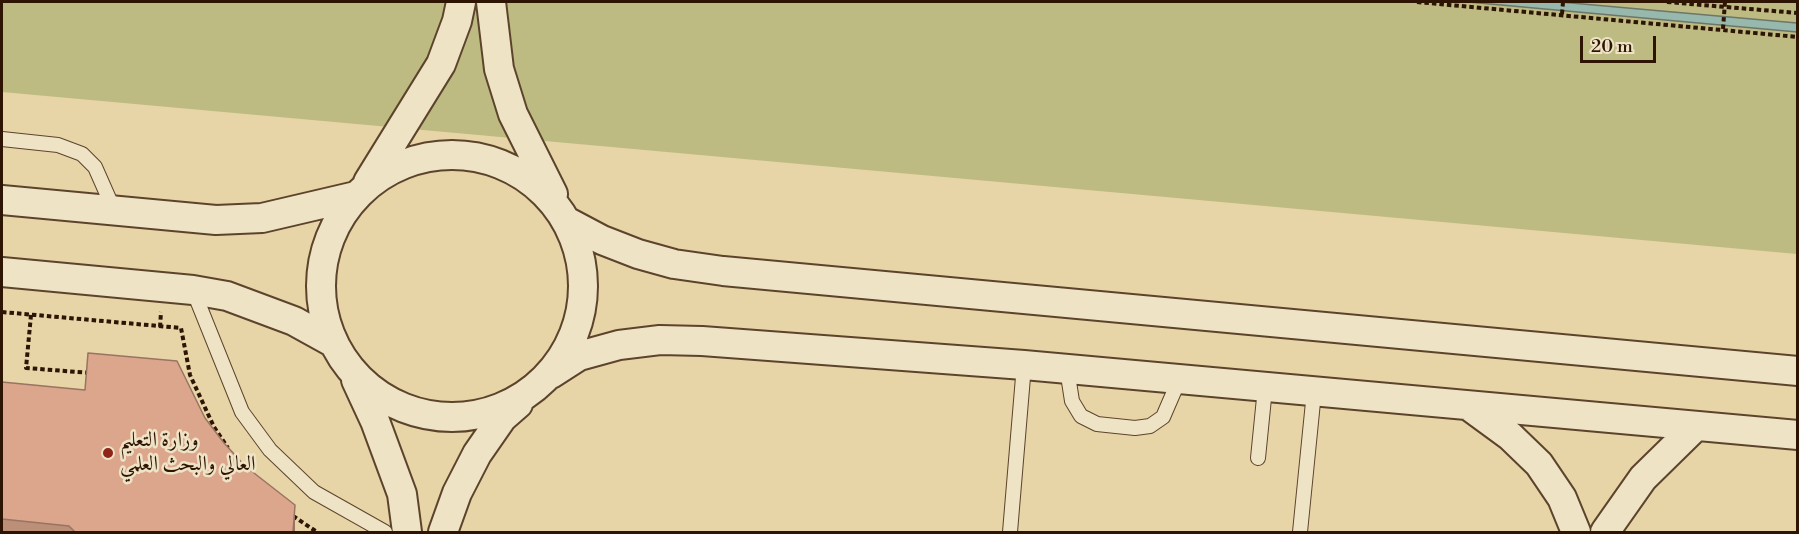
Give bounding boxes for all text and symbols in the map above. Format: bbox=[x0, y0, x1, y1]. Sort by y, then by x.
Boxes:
scale bar bbox=[1583, 24, 1660, 62]
text: 20 m bbox=[1591, 35, 1633, 58]
place label: وزارة التعليم العالي والبحث العلمي bbox=[120, 428, 256, 478]
marker: وزارة التعليم العالي والبحث العلمي bbox=[101, 446, 115, 460]

